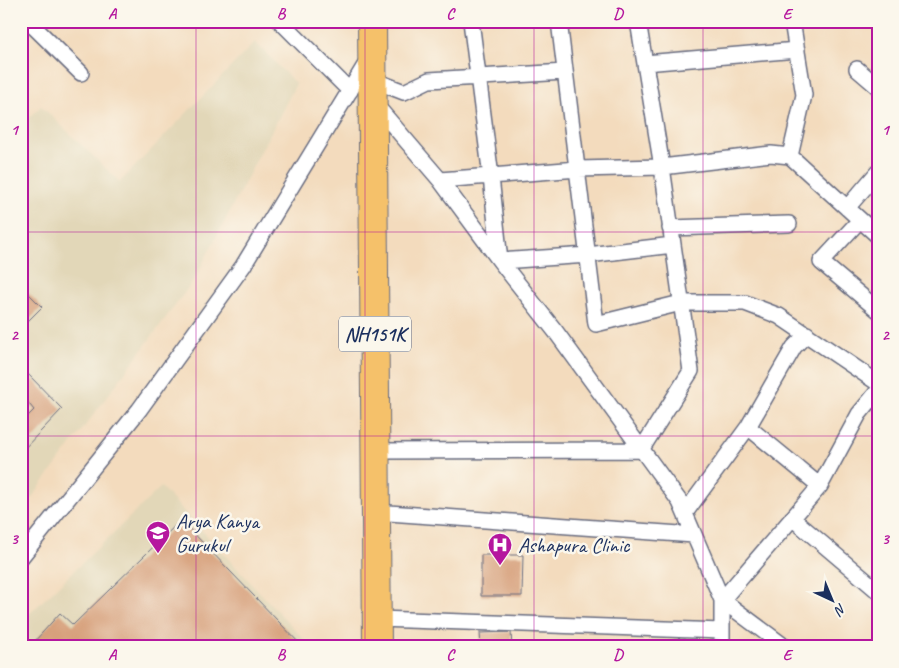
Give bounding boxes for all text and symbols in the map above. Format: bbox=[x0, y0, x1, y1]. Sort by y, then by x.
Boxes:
text: A bbox=[108, 4, 118, 24]
text: B bbox=[277, 4, 287, 24]
text: C bbox=[446, 4, 456, 24]
text: D bbox=[613, 4, 624, 24]
text: E bbox=[783, 4, 794, 24]
text: 1 bbox=[10, 120, 19, 140]
text: 1 bbox=[881, 120, 890, 140]
road number: NH151K bbox=[339, 316, 411, 352]
text: 2 bbox=[10, 325, 19, 345]
text: 2 bbox=[881, 325, 890, 345]
place label: Arya Kanya Gurukul bbox=[176, 508, 261, 558]
school or university icon: Arya Kanya Gurukul bbox=[145, 520, 171, 554]
text: 3 bbox=[10, 529, 19, 549]
text: 3 bbox=[881, 529, 890, 549]
hospital icon: Ashapura Clinic bbox=[487, 532, 513, 566]
place label: Ashapura Clinic bbox=[518, 532, 631, 558]
north arrow bbox=[806, 576, 856, 626]
text: N bbox=[830, 600, 850, 620]
text: A bbox=[108, 645, 118, 665]
text: B bbox=[277, 645, 287, 665]
text: C bbox=[446, 645, 456, 665]
text: D bbox=[613, 645, 624, 665]
text: E bbox=[783, 645, 794, 665]

